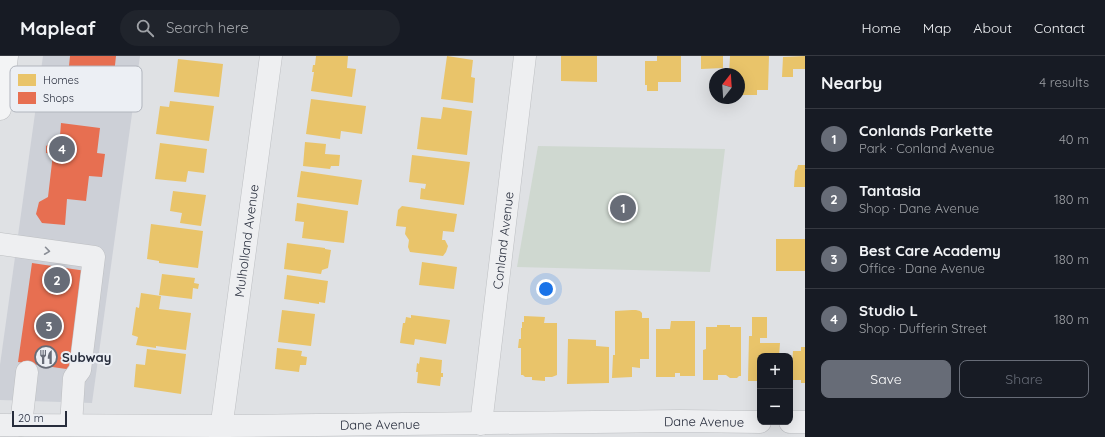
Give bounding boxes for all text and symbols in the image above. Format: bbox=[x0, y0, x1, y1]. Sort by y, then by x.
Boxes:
search box bbox=[120, 10, 400, 46]
text: Mapleaf bbox=[20, 16, 96, 40]
icon: search bbox=[134, 17, 156, 39]
text: Search here bbox=[166, 18, 249, 37]
text: Home bbox=[862, 19, 901, 37]
text: Map bbox=[923, 19, 951, 37]
text: About bbox=[973, 19, 1012, 37]
text: Contact bbox=[1034, 19, 1085, 37]
legend bbox=[10, 66, 142, 112]
north arrow bbox=[709, 68, 745, 104]
text: Nearby bbox=[821, 72, 882, 93]
text: Homes bbox=[43, 73, 79, 87]
text: 4 results bbox=[1039, 74, 1089, 90]
text: Shops bbox=[43, 91, 74, 105]
text: Conlands Parkette bbox=[859, 121, 993, 140]
text: 1 bbox=[831, 131, 837, 147]
text: 40 m bbox=[1059, 131, 1089, 147]
pin: 4 bbox=[49, 134, 75, 164]
text: Park · Conland Avenue bbox=[859, 140, 994, 156]
text: Tantasia bbox=[859, 181, 921, 200]
street label: Mulholland Avenue bbox=[231, 183, 262, 298]
street label: Conland Avenue bbox=[489, 191, 517, 290]
text: 2 bbox=[830, 191, 838, 207]
text: 180 m bbox=[1054, 191, 1089, 207]
pin: 1 bbox=[610, 193, 636, 223]
text: Shop · Dane Avenue bbox=[859, 200, 979, 216]
text: Best Care Academy bbox=[859, 241, 1001, 260]
one-way arrow bbox=[44, 246, 50, 255]
text: 3 bbox=[831, 251, 837, 267]
text: 180 m bbox=[1054, 251, 1089, 267]
text: Office · Dane Avenue bbox=[859, 260, 985, 276]
pin: 2 bbox=[44, 265, 70, 295]
your location bbox=[536, 279, 556, 299]
text: Studio L bbox=[859, 301, 918, 320]
pin: 3 bbox=[36, 311, 62, 341]
text: 4 bbox=[830, 311, 838, 327]
text: 180 m bbox=[1054, 311, 1089, 327]
text: Shop · Dufferin Street bbox=[859, 320, 987, 336]
restaurant icon: Subway bbox=[33, 344, 59, 370]
place label: Subway bbox=[62, 349, 111, 365]
map controls bbox=[757, 353, 793, 425]
button: + bbox=[757, 353, 793, 389]
button: Save bbox=[821, 360, 951, 398]
button: Share bbox=[959, 360, 1089, 398]
button: − bbox=[757, 389, 793, 425]
scale bar bbox=[12, 409, 67, 428]
text: 20 m bbox=[18, 411, 44, 425]
street label: Dane Avenue bbox=[664, 413, 744, 430]
street label: Dane Avenue bbox=[340, 416, 420, 433]

